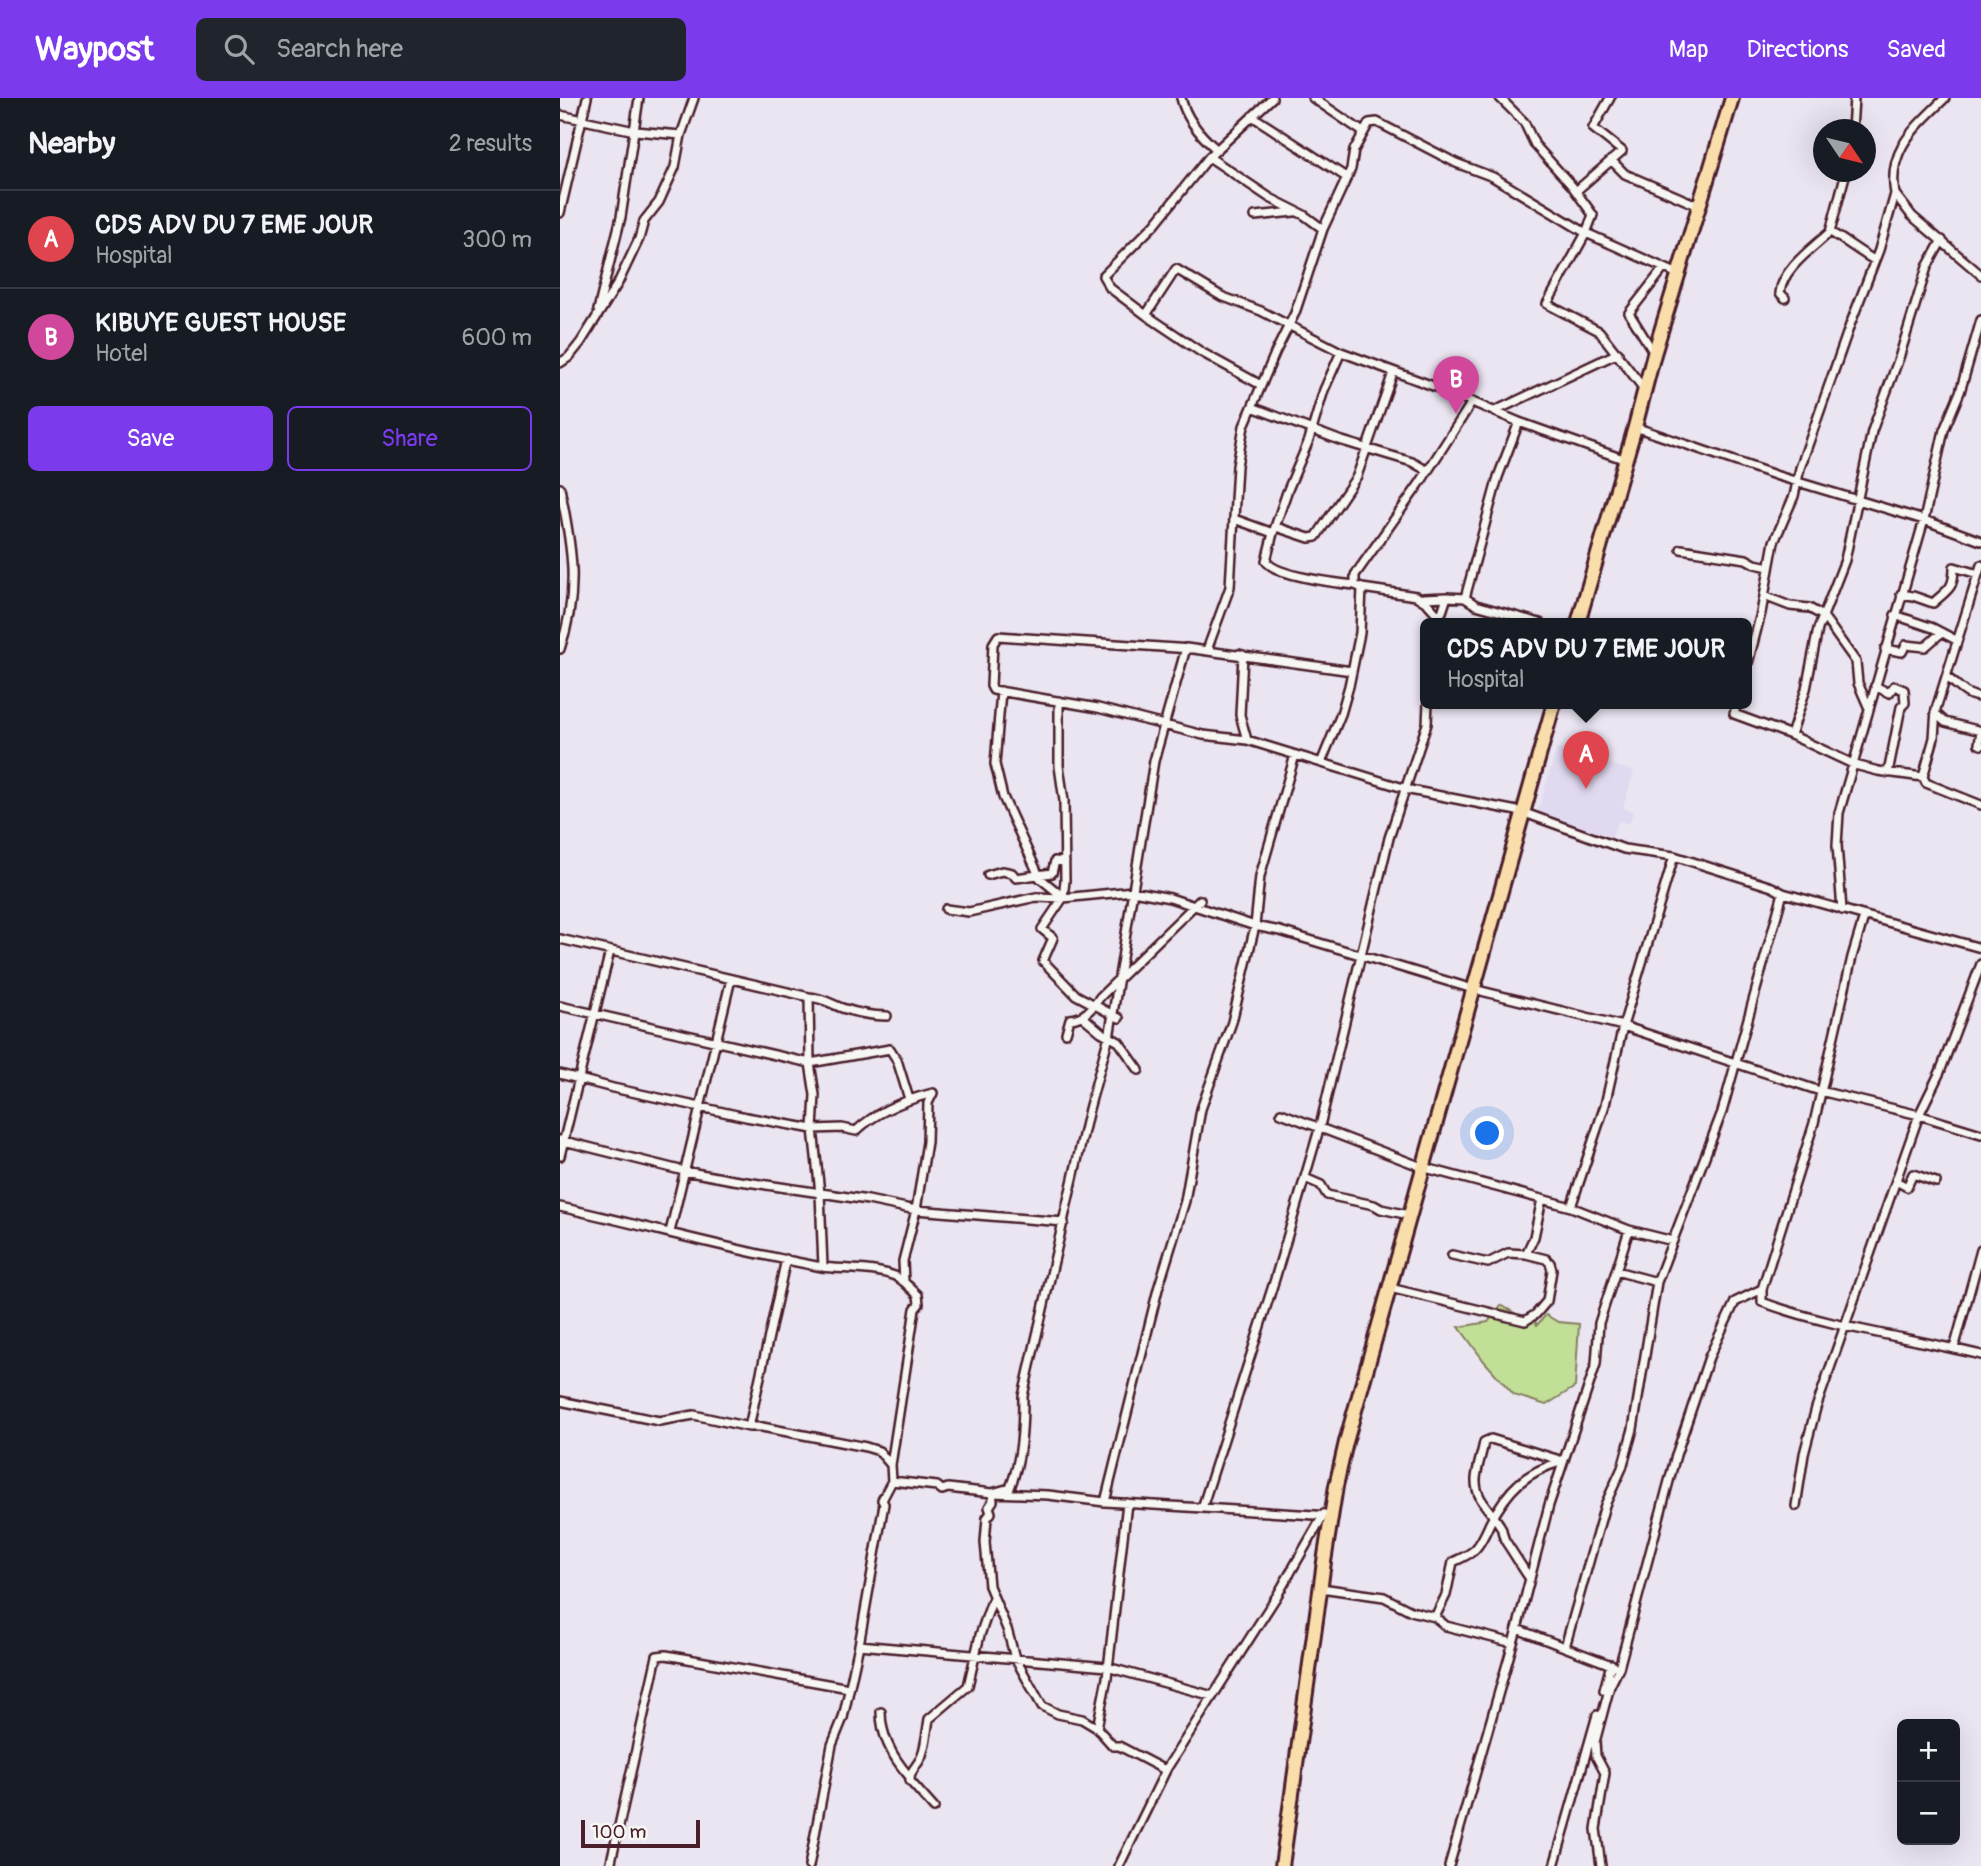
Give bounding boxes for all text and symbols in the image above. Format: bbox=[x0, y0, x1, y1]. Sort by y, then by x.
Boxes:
search box bbox=[196, 18, 686, 81]
text: Waypost bbox=[35, 29, 154, 70]
icon: search bbox=[220, 30, 258, 68]
text: Search here bbox=[276, 33, 403, 65]
text: Map bbox=[1669, 35, 1709, 64]
text: Directions bbox=[1747, 35, 1848, 64]
text: Saved bbox=[1886, 35, 1946, 64]
north arrow bbox=[1813, 119, 1876, 182]
text: Nearby bbox=[28, 125, 115, 162]
text: 2 results bbox=[449, 129, 532, 158]
text: CDS ADV DU 7 EME JOUR bbox=[95, 209, 373, 241]
text: A bbox=[44, 225, 58, 254]
text: 300 m bbox=[462, 225, 532, 254]
text: Hospital bbox=[95, 241, 173, 270]
text: KIBUYE GUEST HOUSE bbox=[95, 307, 346, 339]
text: B bbox=[44, 323, 58, 352]
text: 600 m bbox=[462, 323, 532, 352]
text: Hotel bbox=[95, 339, 148, 368]
pin: B bbox=[1433, 356, 1479, 414]
button: Save bbox=[28, 406, 273, 471]
button: Share bbox=[287, 406, 532, 471]
popup bbox=[1420, 618, 1752, 709]
text: CDS ADV DU 7 EME JOUR bbox=[1447, 633, 1725, 665]
text: Hospital bbox=[1447, 665, 1524, 694]
pin: A bbox=[1563, 731, 1609, 789]
your location bbox=[1470, 1116, 1504, 1150]
map controls bbox=[1897, 1719, 1960, 1845]
button: + bbox=[1897, 1719, 1960, 1782]
button: − bbox=[1897, 1782, 1960, 1845]
scale bar bbox=[581, 1817, 700, 1849]
text: 100 m bbox=[592, 1820, 646, 1844]

